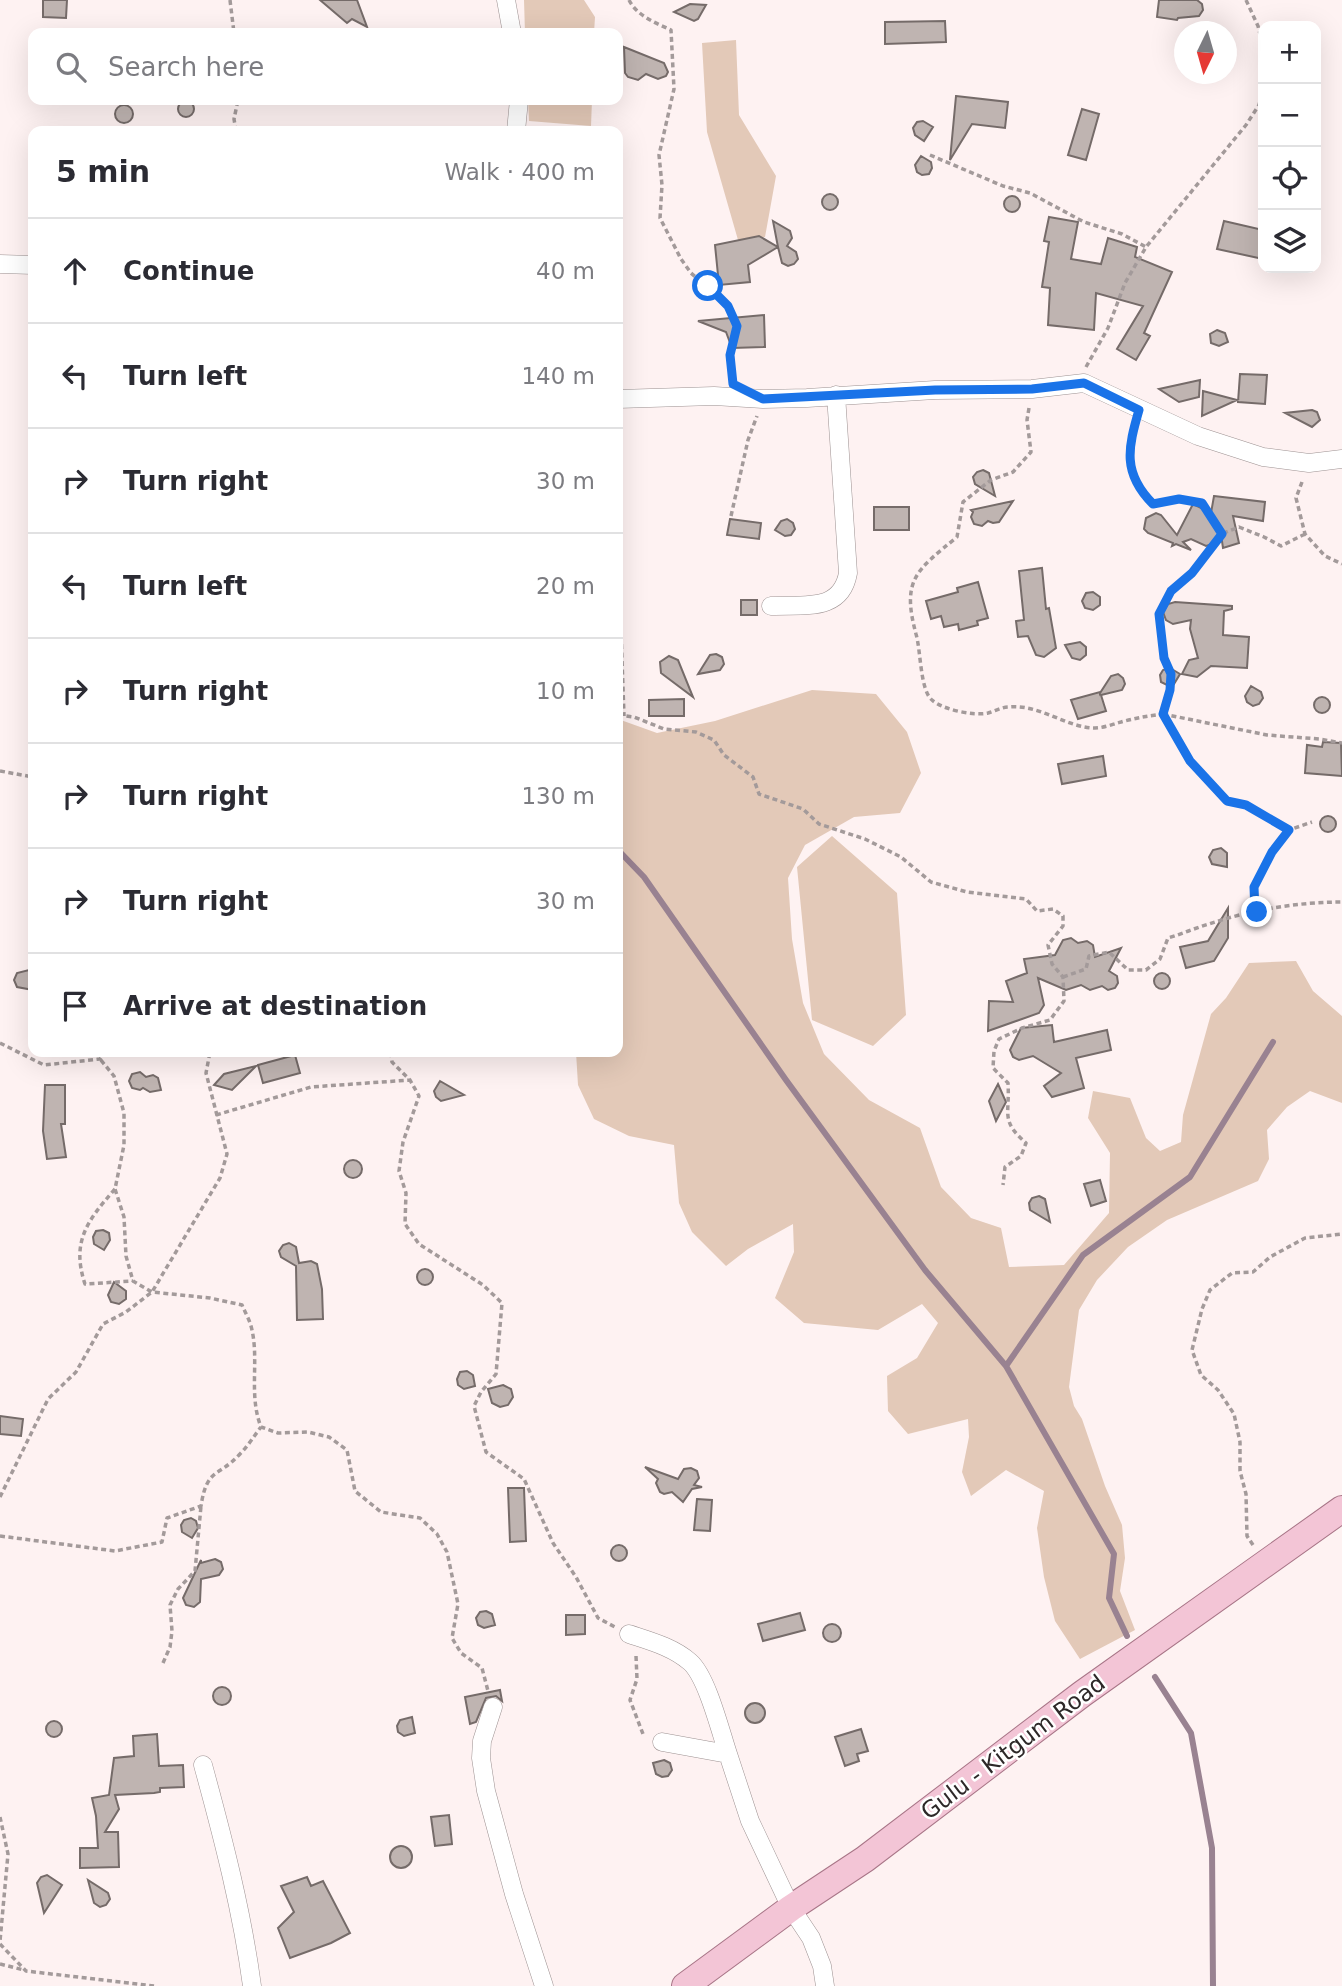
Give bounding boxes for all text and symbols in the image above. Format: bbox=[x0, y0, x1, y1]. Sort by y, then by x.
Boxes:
north arrow bbox=[1174, 21, 1237, 84]
map controls bbox=[1258, 21, 1321, 273]
button: + bbox=[1258, 21, 1321, 84]
search box bbox=[28, 28, 623, 105]
icon: search bbox=[52, 48, 90, 86]
text: Search here bbox=[108, 52, 264, 82]
button: − bbox=[1258, 84, 1321, 147]
button: locate bbox=[1258, 147, 1321, 210]
text: 5 min bbox=[56, 154, 150, 189]
text: Walk · 400 m bbox=[444, 159, 595, 185]
button: layers bbox=[1258, 210, 1321, 273]
icon: ahead bbox=[56, 252, 94, 290]
text: Continue bbox=[123, 256, 254, 286]
text: 40 m bbox=[536, 258, 595, 284]
route start bbox=[692, 270, 723, 301]
icon: left bbox=[56, 357, 94, 395]
text: Turn left bbox=[123, 361, 247, 391]
text: 140 m bbox=[521, 363, 595, 389]
icon: right bbox=[56, 462, 94, 500]
text: Turn right bbox=[123, 466, 268, 496]
text: 30 m bbox=[536, 468, 595, 494]
icon: left bbox=[56, 567, 94, 605]
text: Turn left bbox=[123, 571, 247, 601]
text: 20 m bbox=[536, 573, 595, 599]
icon: right bbox=[56, 672, 94, 710]
text: Turn right bbox=[123, 676, 268, 706]
text: 10 m bbox=[536, 678, 595, 704]
icon: right bbox=[56, 777, 94, 815]
text: Turn right bbox=[123, 781, 268, 811]
text: 130 m bbox=[521, 783, 595, 809]
icon: right bbox=[56, 882, 94, 920]
text: Turn right bbox=[123, 886, 268, 916]
text: 30 m bbox=[536, 888, 595, 914]
route end bbox=[1241, 896, 1272, 927]
icon: arrive bbox=[56, 987, 94, 1025]
text: Arrive at destination bbox=[123, 991, 427, 1021]
street label: Gulu - Kitgum Road bbox=[916, 1669, 1110, 1825]

